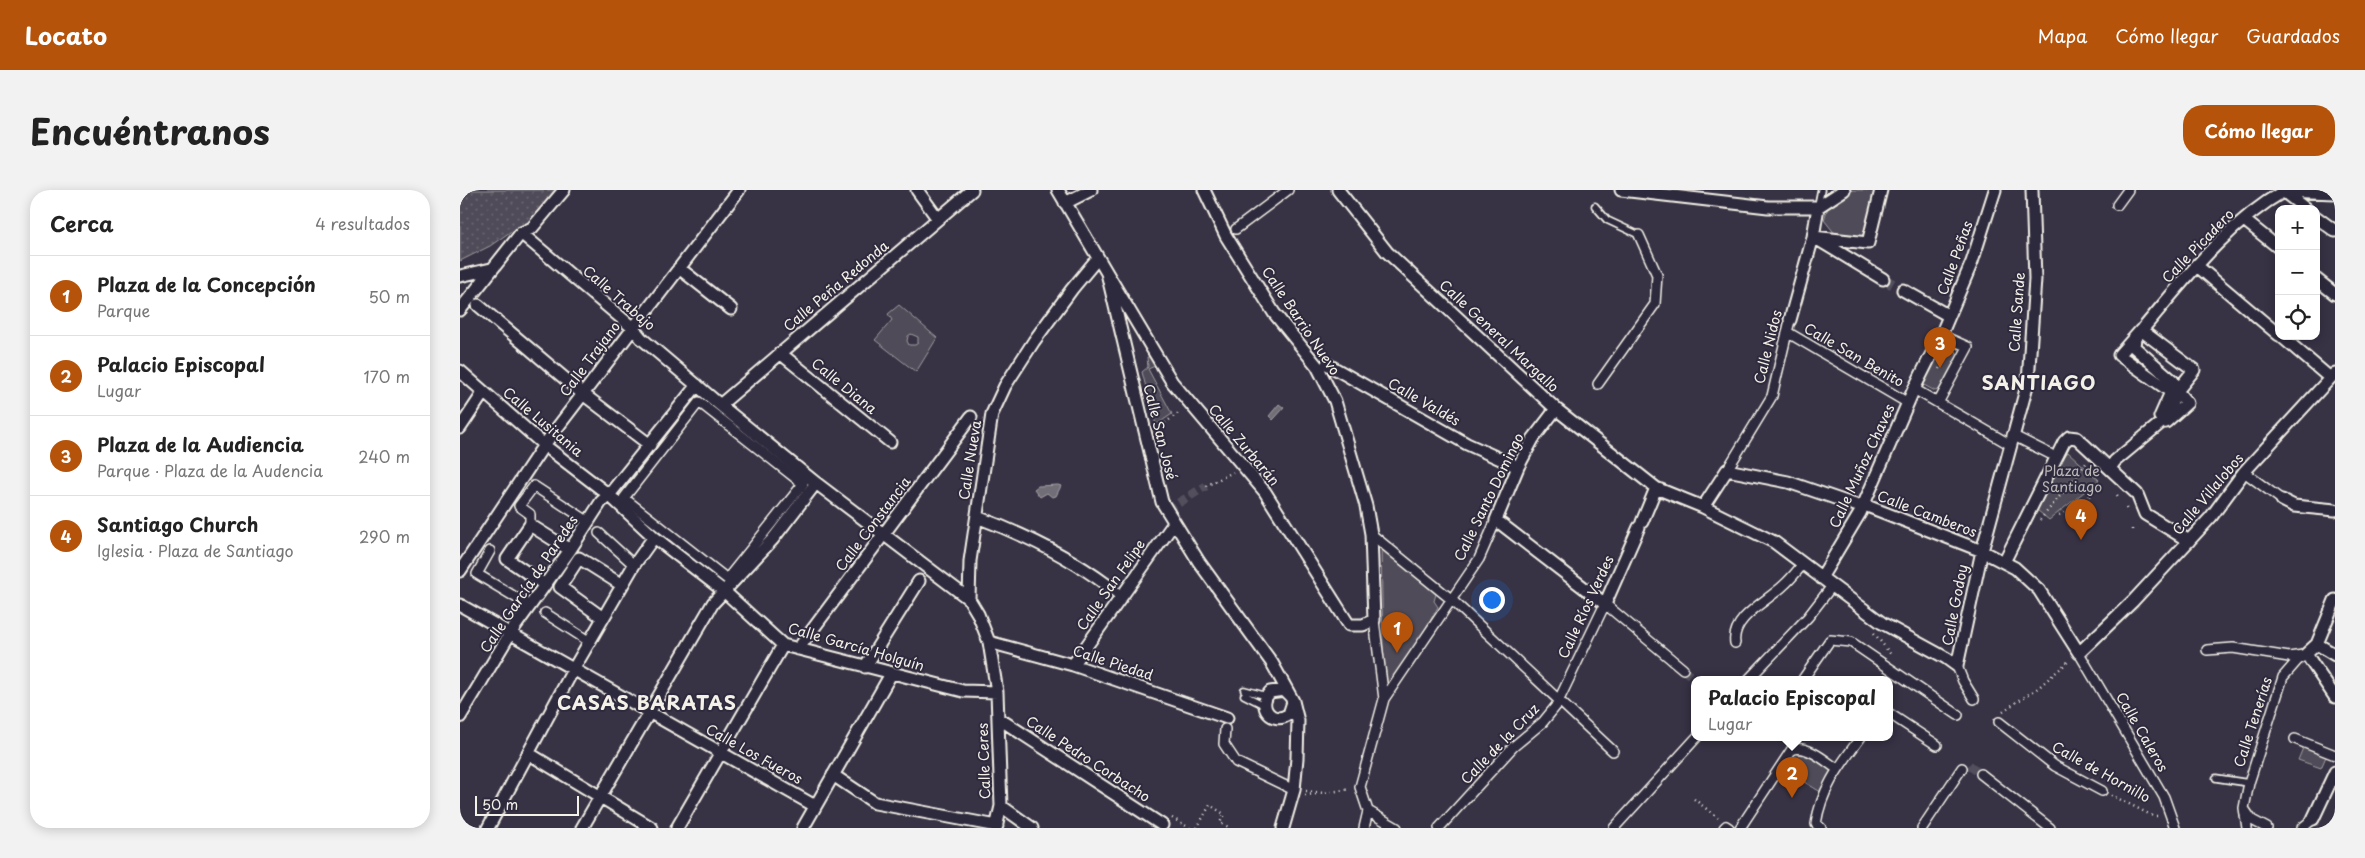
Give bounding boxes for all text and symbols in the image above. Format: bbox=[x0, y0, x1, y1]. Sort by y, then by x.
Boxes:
text: Locato bbox=[25, 17, 107, 53]
text: Mapa bbox=[2038, 22, 2087, 49]
text: Cómo llegar bbox=[2115, 22, 2218, 49]
text: Guardados bbox=[2246, 22, 2340, 49]
text: Encuéntranos bbox=[30, 104, 270, 157]
button: Cómo llegar bbox=[2183, 105, 2335, 156]
street label: Calle Picadero bbox=[2157, 204, 2239, 287]
map controls bbox=[2275, 205, 2320, 340]
button: + bbox=[2275, 205, 2320, 250]
text: Cerca bbox=[50, 207, 114, 239]
text: 4 resultados bbox=[315, 211, 410, 235]
street label: Calle Peñas bbox=[1931, 218, 1978, 298]
street label: Calle Peña Redonda bbox=[778, 235, 893, 336]
button: − bbox=[2275, 250, 2320, 295]
street label: Calle Trabajo bbox=[578, 260, 660, 335]
street label: Calle Barrio Nuevo bbox=[1257, 262, 1346, 379]
text: Plaza de la Concepción bbox=[97, 270, 316, 298]
street label: Calle Sande bbox=[2003, 271, 2030, 353]
street label: Calle General Margallo bbox=[1435, 274, 1564, 397]
text: 1 bbox=[62, 284, 70, 308]
text: 50 m bbox=[369, 284, 410, 308]
button: locate bbox=[2275, 295, 2320, 340]
text: Parque bbox=[97, 298, 150, 322]
street label: Calle Nidos bbox=[1748, 308, 1787, 386]
street label: Calle Trajano bbox=[554, 316, 625, 401]
street label: Calle San Benito bbox=[1800, 317, 1908, 392]
pin: 3 bbox=[1924, 327, 1956, 368]
text: Palacio Episcopal bbox=[97, 350, 265, 378]
street label: Calle Diana bbox=[807, 353, 882, 419]
text: 2 bbox=[60, 364, 72, 388]
text: 170 m bbox=[364, 364, 410, 388]
district label: SANTIAGO bbox=[1982, 368, 2096, 396]
street label: Calle Valdés bbox=[1384, 372, 1464, 431]
text: Lugar bbox=[97, 378, 141, 402]
street label: Calle Lusitania bbox=[499, 382, 589, 462]
street label: Calle San José bbox=[1138, 382, 1183, 482]
street label: Calle Zurbarán bbox=[1204, 399, 1285, 490]
street label: Calle Muñoz Chaves bbox=[1824, 400, 1900, 531]
street label: Calle Nueva bbox=[953, 418, 986, 501]
street label: Calle Santo Domingo bbox=[1448, 429, 1529, 564]
text: Plaza de la Audiencia bbox=[97, 430, 304, 458]
text: 3 bbox=[61, 444, 71, 468]
text: 240 m bbox=[358, 444, 410, 468]
street label: Calle Villalobos bbox=[2167, 448, 2248, 539]
text: Parque · Plaza de la Audencia bbox=[97, 458, 323, 482]
park label: Plaza de Santiago bbox=[2042, 460, 2102, 497]
street label: Calle Constancia bbox=[830, 471, 916, 576]
street label: Calle Camberos bbox=[1874, 485, 1980, 542]
pin: 4 bbox=[2065, 499, 2097, 540]
text: Santiago Church bbox=[97, 510, 258, 538]
street label: Calle García de Paredes bbox=[475, 511, 583, 657]
text: 4 bbox=[61, 524, 71, 548]
text: 290 m bbox=[359, 524, 410, 548]
street label: Calle San Felipe bbox=[1071, 535, 1150, 635]
text: Iglesia · Plaza de Santiago bbox=[97, 538, 294, 562]
street label: Calle Ríos Verdes bbox=[1552, 552, 1619, 662]
street label: Calle Godoy bbox=[1936, 562, 1973, 647]
your location bbox=[1479, 587, 1505, 613]
pin: 1 bbox=[1381, 612, 1413, 653]
street label: Calle García Holguín bbox=[785, 617, 927, 676]
street label: Calle Piedad bbox=[1070, 640, 1156, 686]
street label: Calle Tenerías bbox=[2228, 674, 2277, 770]
popup bbox=[1691, 676, 1893, 741]
text: Palacio Episcopal bbox=[1708, 683, 1876, 711]
district label: CASAS BARATAS bbox=[557, 688, 737, 716]
street label: Calle Caleros bbox=[2111, 688, 2174, 775]
street label: Calle de la Cruz bbox=[1456, 698, 1544, 789]
street label: Calle Pedro Corbacho bbox=[1022, 710, 1155, 807]
text: Lugar bbox=[1708, 711, 1752, 735]
street label: Calle Los Fueros bbox=[702, 718, 807, 789]
street label: Calle Ceres bbox=[972, 722, 995, 800]
street label: Calle de Hornillo bbox=[2048, 736, 2154, 807]
pin: 2 bbox=[1776, 757, 1808, 798]
scale bar bbox=[475, 793, 579, 816]
text: 50 m bbox=[482, 794, 518, 815]

